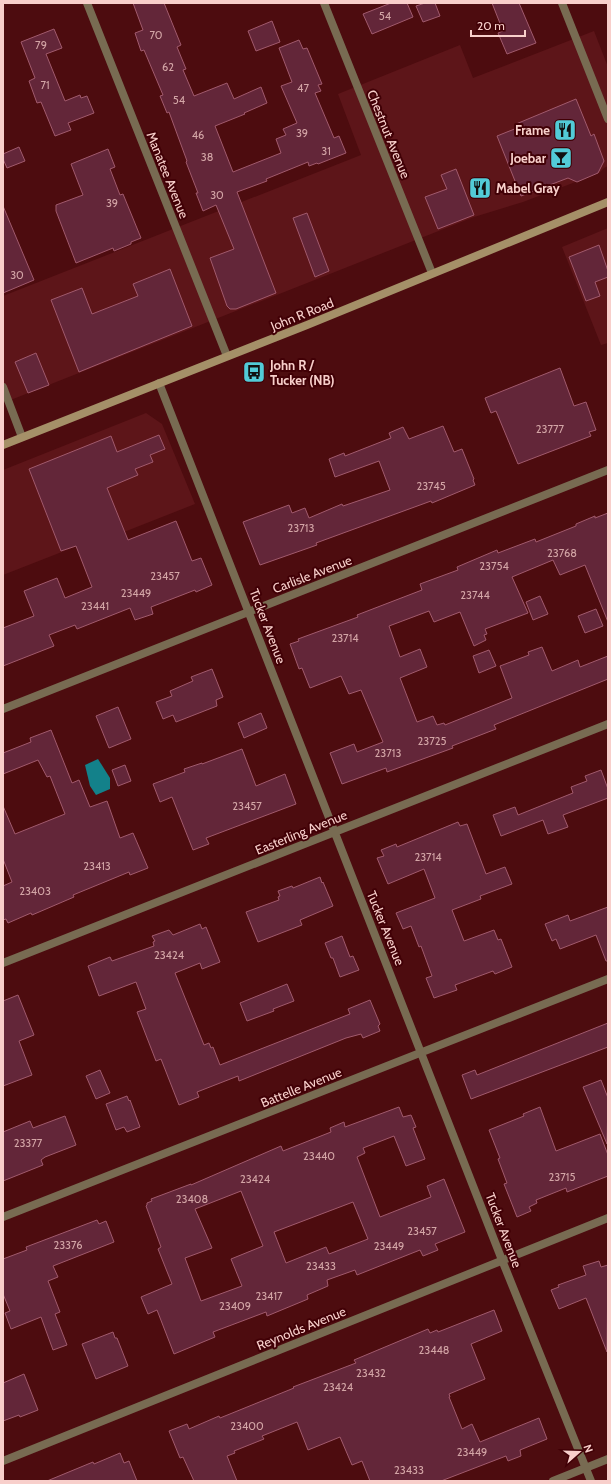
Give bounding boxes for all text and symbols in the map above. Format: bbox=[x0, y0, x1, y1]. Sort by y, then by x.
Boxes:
house number: 54 bbox=[379, 9, 392, 23]
scale bar bbox=[471, 12, 525, 38]
text: 20 m bbox=[477, 18, 505, 33]
house number: 70 bbox=[149, 28, 163, 42]
house number: 79 bbox=[35, 38, 47, 52]
house number: 62 bbox=[162, 60, 174, 74]
house number: 71 bbox=[40, 78, 50, 92]
house number: 47 bbox=[297, 81, 309, 95]
street label: Chestnut Avenue bbox=[364, 87, 414, 181]
house number: 54 bbox=[173, 93, 186, 107]
restaurant icon: Frame bbox=[552, 117, 578, 143]
place label: Frame bbox=[515, 122, 550, 138]
house number: 39 bbox=[296, 126, 308, 140]
house number: 46 bbox=[192, 128, 204, 142]
street label: Manatee Avenue bbox=[143, 129, 193, 221]
house number: 31 bbox=[321, 144, 331, 158]
bar icon: Joebar bbox=[548, 145, 574, 171]
house number: 38 bbox=[201, 150, 213, 164]
place label: Joebar bbox=[509, 150, 547, 166]
restaurant icon: Mabel Gray bbox=[467, 175, 493, 201]
place label: Mabel Gray bbox=[496, 180, 560, 196]
house number: 30 bbox=[210, 188, 224, 202]
house number: 39 bbox=[106, 196, 118, 210]
house number: 30 bbox=[10, 268, 24, 282]
street label: John R Road bbox=[267, 294, 336, 334]
place label: John R / Tucker (NB) bbox=[269, 357, 335, 388]
bus stop icon: John R / Tucker (NB) bbox=[241, 359, 267, 385]
house number: 23777 bbox=[536, 422, 565, 436]
house number: 23745 bbox=[416, 479, 446, 493]
house number: 23713 bbox=[288, 521, 314, 535]
house number: 23768 bbox=[547, 546, 577, 560]
street label: Carlisle Avenue bbox=[270, 551, 354, 596]
house number: 23754 bbox=[479, 559, 509, 573]
house number: 23457 bbox=[150, 569, 180, 583]
house number: 23449 bbox=[121, 586, 151, 600]
street label: Tucker Avenue bbox=[246, 586, 290, 666]
house number: 23744 bbox=[460, 588, 490, 602]
house number: 23441 bbox=[81, 599, 109, 613]
house number: 23714 bbox=[331, 631, 359, 645]
house number: 23725 bbox=[418, 734, 447, 748]
house number: 23713 bbox=[375, 746, 401, 760]
house number: 23457 bbox=[232, 799, 262, 813]
street label: Easterling Avenue bbox=[253, 806, 350, 858]
house number: 23714 bbox=[414, 850, 442, 864]
house number: 23413 bbox=[83, 859, 111, 873]
house number: 23403 bbox=[19, 884, 51, 898]
street label: Tucker Avenue bbox=[364, 888, 408, 968]
house number: 23424 bbox=[154, 948, 185, 962]
street label: Battelle Avenue bbox=[258, 1063, 344, 1111]
house number: 23377 bbox=[14, 1136, 43, 1150]
house number: 23440 bbox=[303, 1149, 335, 1163]
house number: 23715 bbox=[549, 1170, 575, 1184]
house number: 23424 bbox=[240, 1172, 271, 1186]
street label: Tucker Avenue bbox=[482, 1190, 526, 1270]
house number: 23408 bbox=[176, 1192, 208, 1206]
house number: 23457 bbox=[407, 1224, 437, 1238]
house number: 23376 bbox=[53, 1238, 83, 1252]
house number: 23449 bbox=[374, 1239, 404, 1253]
house number: 23433 bbox=[306, 1259, 336, 1273]
house number: 23417 bbox=[255, 1289, 283, 1303]
house number: 23409 bbox=[219, 1299, 251, 1313]
street label: Reynolds Avenue bbox=[254, 1303, 348, 1353]
house number: 23448 bbox=[418, 1343, 450, 1357]
house number: 23432 bbox=[356, 1366, 386, 1380]
house number: 23424 bbox=[323, 1380, 354, 1394]
house number: 23400 bbox=[230, 1419, 264, 1433]
north arrow bbox=[559, 1432, 599, 1472]
text: N bbox=[580, 1443, 596, 1455]
house number: 23449 bbox=[457, 1445, 487, 1459]
house number: 23433 bbox=[394, 1463, 424, 1477]

